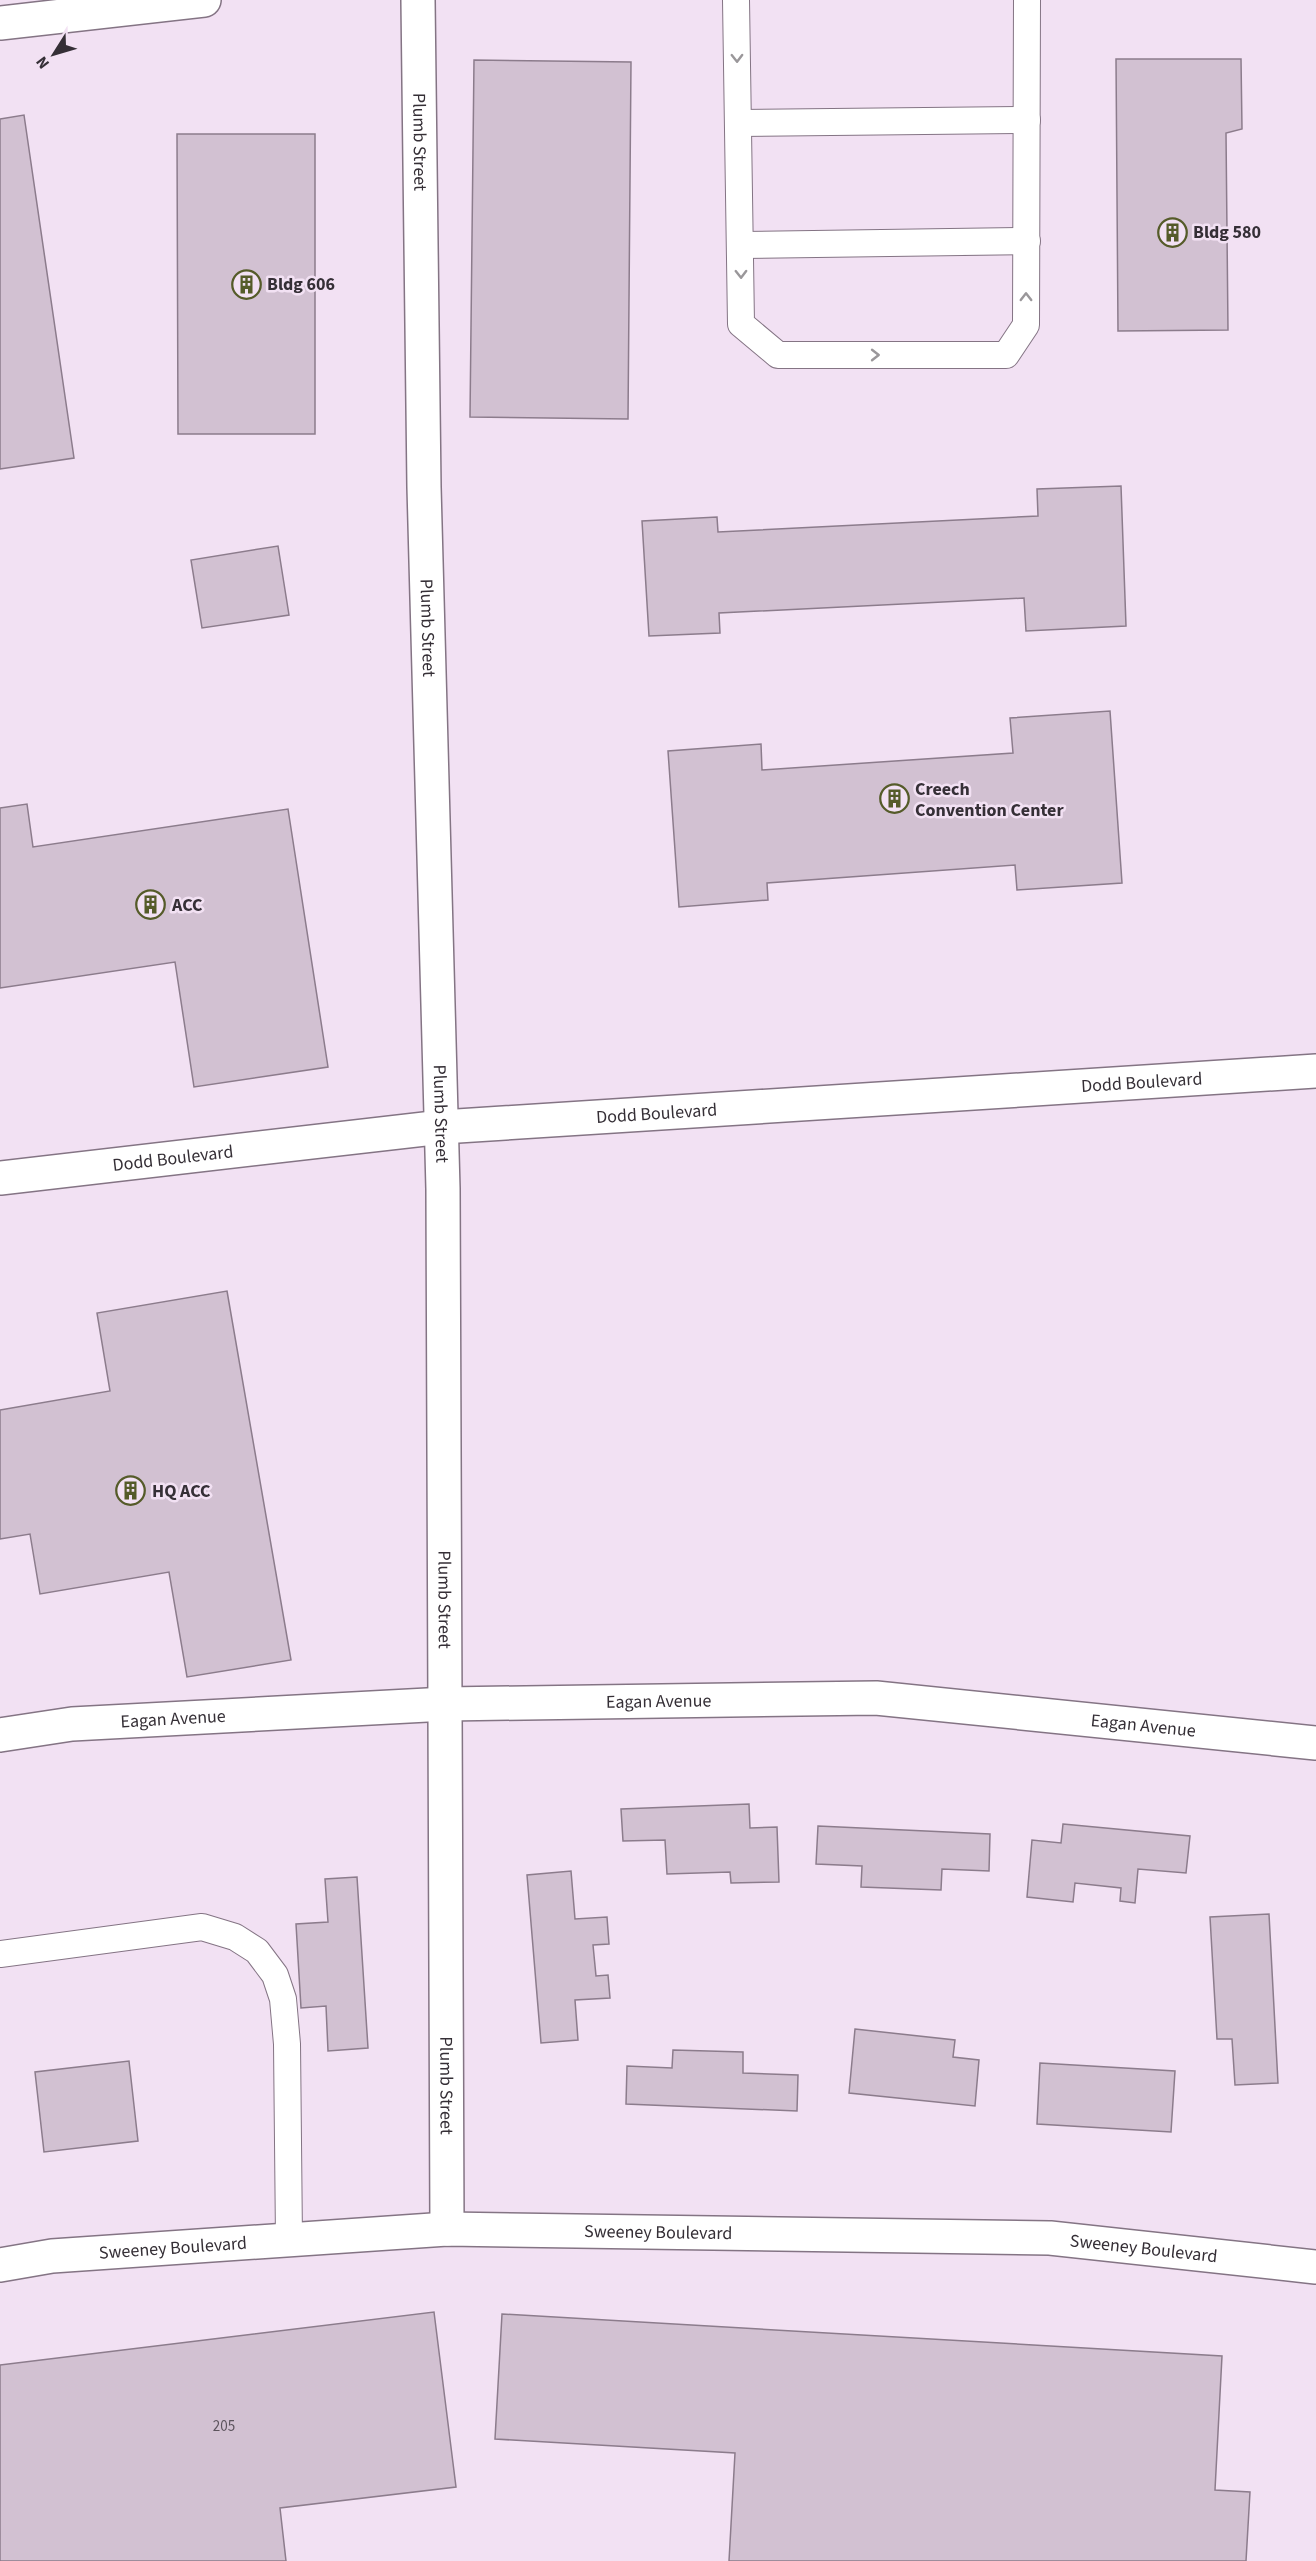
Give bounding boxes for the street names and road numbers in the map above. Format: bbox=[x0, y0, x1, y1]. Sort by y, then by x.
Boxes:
street label: Plumb Street bbox=[406, 93, 432, 191]
street label: Plumb Street bbox=[413, 578, 441, 677]
street label: Plumb Street bbox=[427, 1064, 454, 1163]
street label: Dodd Boulevard bbox=[1080, 1066, 1203, 1099]
street label: Dodd Boulevard bbox=[595, 1097, 718, 1130]
street label: Dodd Boulevard bbox=[111, 1139, 235, 1178]
street label: Plumb Street bbox=[431, 1551, 457, 1649]
street label: Eagan Avenue bbox=[606, 1688, 712, 1715]
street label: Eagan Avenue bbox=[120, 1704, 226, 1734]
street label: Eagan Avenue bbox=[1089, 1708, 1197, 1744]
street label: Plumb Street bbox=[433, 2037, 459, 2135]
street label: Sweeney Boulevard bbox=[584, 2219, 733, 2246]
street label: Sweeney Boulevard bbox=[1069, 2228, 1219, 2269]
street label: Sweeney Boulevard bbox=[98, 2231, 248, 2266]

